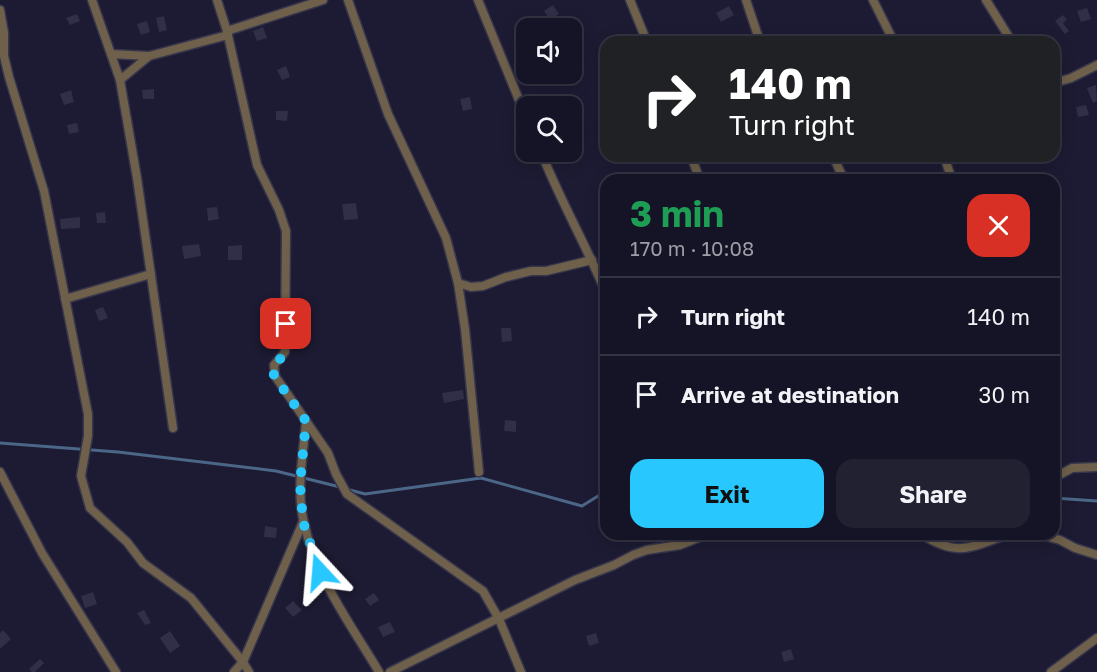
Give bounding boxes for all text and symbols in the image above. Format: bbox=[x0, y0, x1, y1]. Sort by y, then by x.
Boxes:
map controls bbox=[516, 18, 582, 162]
button: sound bbox=[516, 18, 582, 84]
text: 140 m bbox=[729, 58, 851, 108]
icon: right bbox=[630, 60, 708, 138]
button: search bbox=[516, 96, 582, 162]
text: Turn right bbox=[729, 109, 855, 141]
text: 3 min bbox=[630, 192, 724, 235]
button: close bbox=[967, 194, 1030, 257]
text: 170 m · 10:08 bbox=[630, 236, 754, 260]
pin bbox=[260, 298, 311, 349]
icon: right bbox=[630, 300, 663, 333]
text: Turn right bbox=[681, 303, 785, 330]
text: 140 m bbox=[967, 303, 1030, 330]
icon: arrive bbox=[269, 307, 302, 340]
icon: arrive bbox=[630, 378, 663, 411]
text: Arrive at destination bbox=[681, 381, 899, 408]
text: 30 m bbox=[979, 381, 1030, 408]
button: Exit bbox=[630, 459, 824, 528]
button: Share bbox=[836, 459, 1030, 528]
position arrow bbox=[288, 540, 352, 604]

